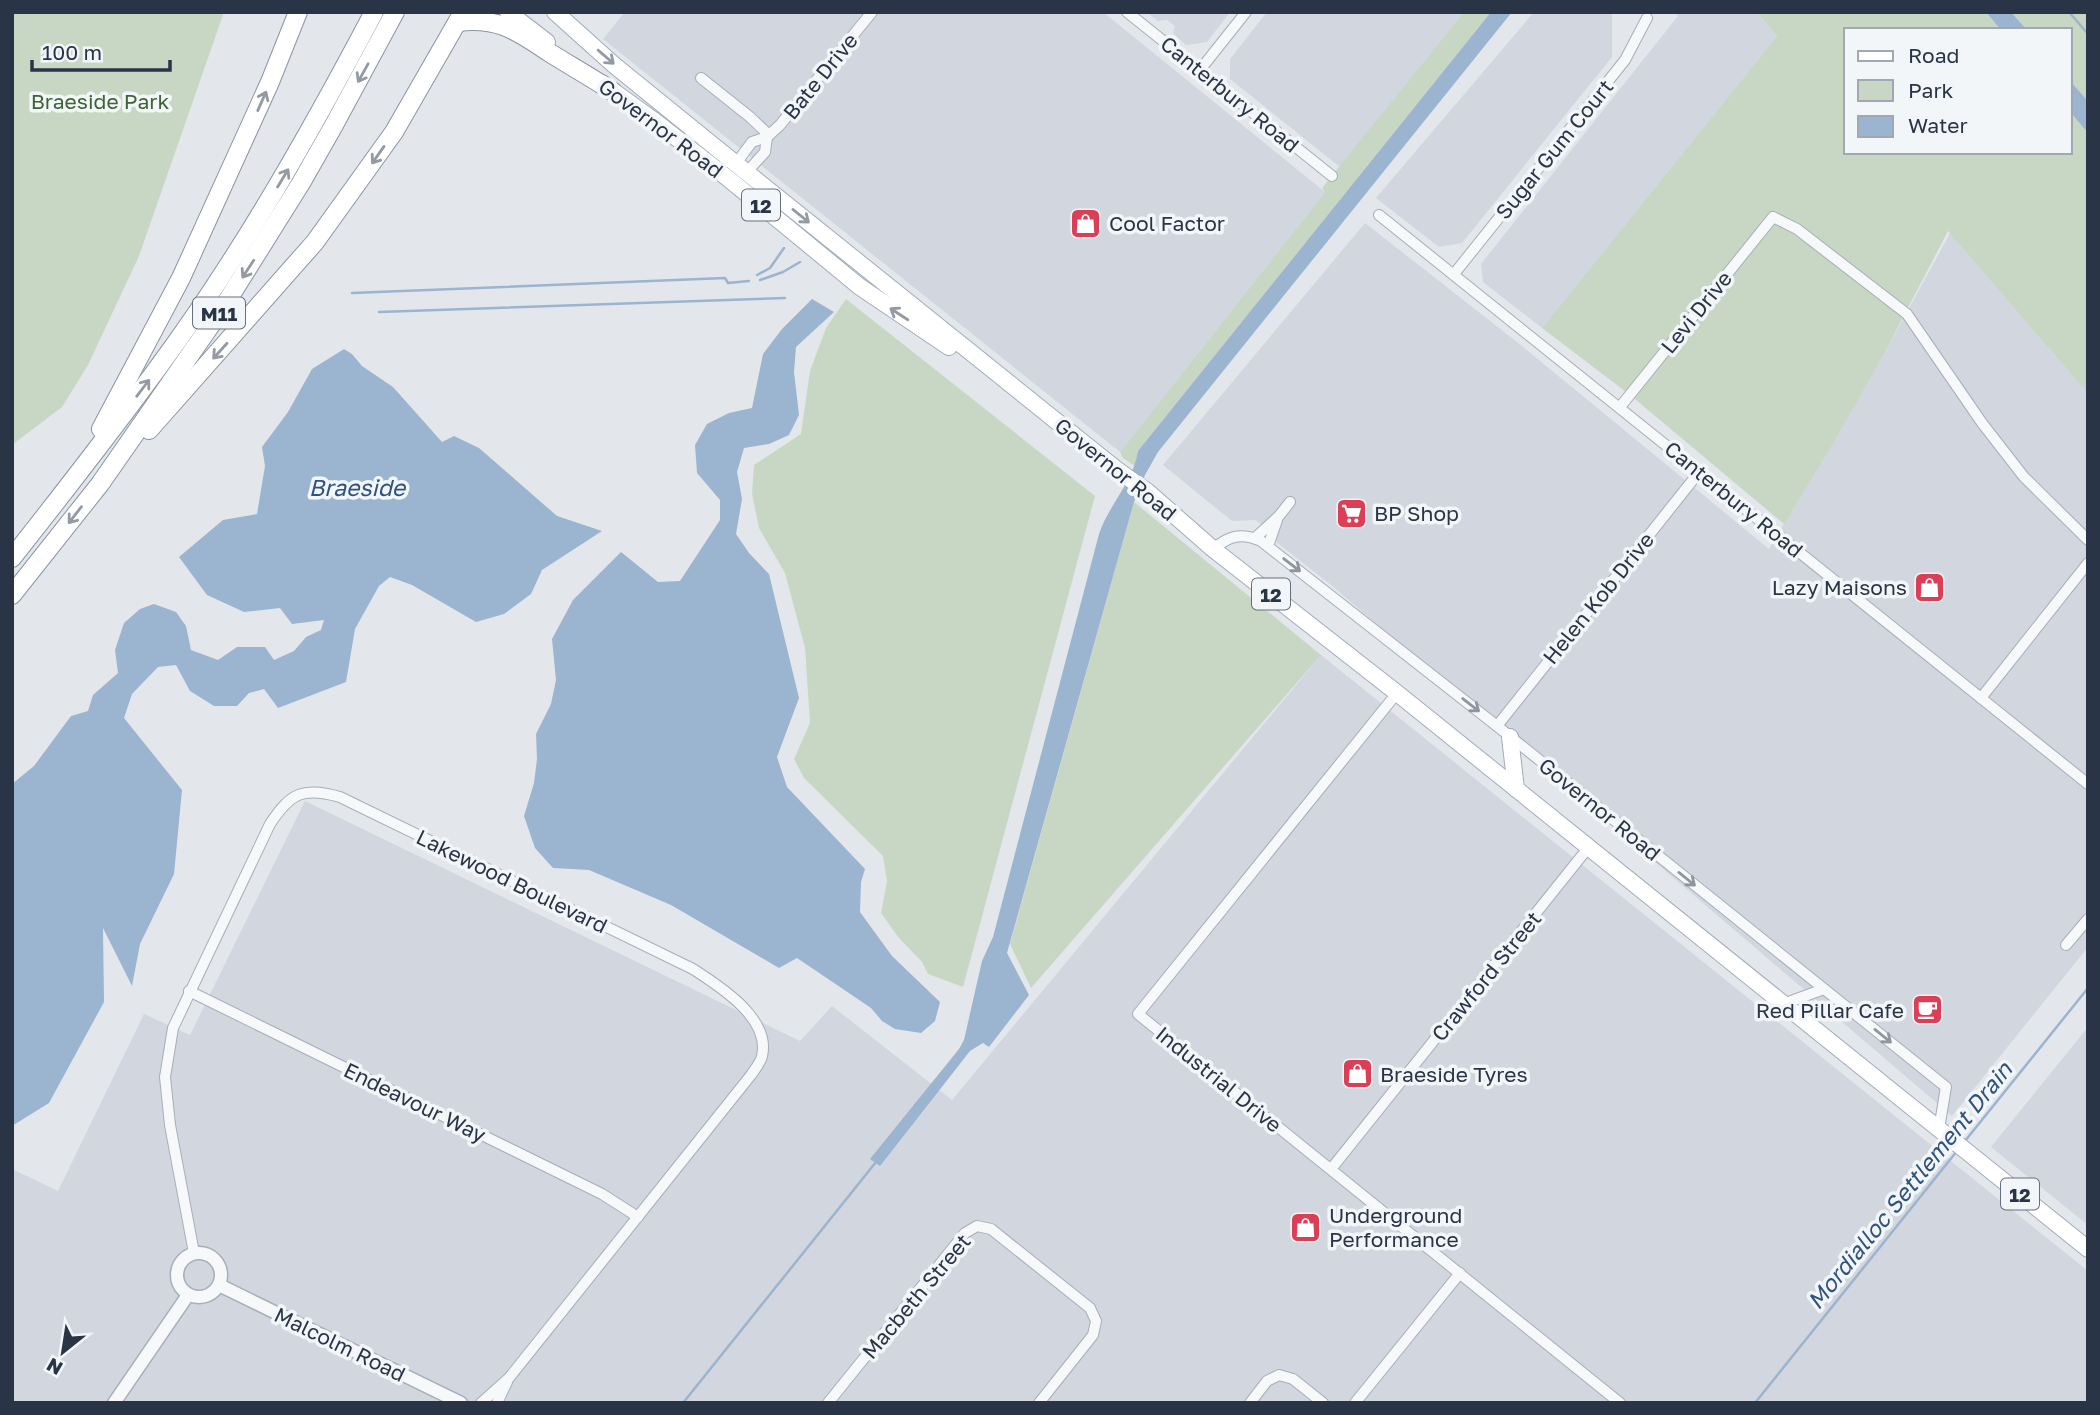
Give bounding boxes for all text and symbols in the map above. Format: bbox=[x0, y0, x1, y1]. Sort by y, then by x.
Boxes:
scale bar bbox=[32, 28, 170, 72]
street label: Bate Drive bbox=[777, 28, 863, 124]
legend bbox=[1844, 28, 2072, 154]
street label: Canterbury Road bbox=[1156, 30, 1304, 158]
text: 100 m bbox=[42, 39, 102, 65]
text: Road bbox=[1908, 42, 1959, 68]
one-way arrow bbox=[597, 49, 615, 65]
one-way arrow bbox=[356, 62, 370, 82]
street label: Governor Road bbox=[594, 73, 728, 183]
street label: Sugar Gum Court bbox=[1490, 74, 1618, 224]
text: Park bbox=[1908, 77, 1954, 103]
park label: Braeside Park bbox=[31, 88, 169, 114]
one-way arrow bbox=[256, 90, 269, 112]
text: Water bbox=[1908, 112, 1968, 138]
one-way arrow bbox=[371, 145, 385, 164]
one-way arrow bbox=[276, 168, 290, 188]
road number: 12 bbox=[742, 190, 780, 220]
shop icon: Cool Factor bbox=[1069, 206, 1103, 240]
one-way arrow bbox=[792, 209, 810, 224]
place label: Cool Factor bbox=[1109, 210, 1225, 236]
one-way arrow bbox=[241, 259, 255, 278]
street label: Levi Drive bbox=[1655, 266, 1737, 358]
road number: M11 bbox=[193, 298, 245, 328]
one-way arrow bbox=[890, 307, 910, 321]
one-way arrow bbox=[212, 342, 228, 360]
one-way arrow bbox=[136, 379, 151, 397]
street label: Governor Road bbox=[1050, 412, 1182, 526]
street label: Canterbury Road bbox=[1660, 435, 1808, 563]
water label: Braeside bbox=[309, 473, 407, 501]
supermarket icon: BP Shop bbox=[1334, 496, 1368, 530]
place label: BP Shop bbox=[1374, 500, 1459, 526]
one-way arrow bbox=[68, 506, 83, 524]
street label: Helen Kob Drive bbox=[1537, 527, 1659, 669]
one-way arrow bbox=[1283, 557, 1301, 572]
shop icon: Lazy Maisons bbox=[1913, 570, 1947, 604]
place label: Lazy Maisons bbox=[1772, 574, 1907, 600]
road number: 12 bbox=[1252, 579, 1290, 610]
one-way arrow bbox=[1461, 698, 1480, 713]
street label: Governor Road bbox=[1534, 752, 1666, 866]
street label: Lakewood Boulevard bbox=[412, 823, 612, 939]
one-way arrow bbox=[1677, 871, 1695, 886]
street label: Crawford Street bbox=[1426, 906, 1546, 1046]
cafe icon: Red Pillar Cafe bbox=[1910, 993, 1944, 1027]
place label: Red Pillar Cafe bbox=[1756, 997, 1904, 1023]
street label: Industrial Drive bbox=[1151, 1020, 1287, 1138]
one-way arrow bbox=[1874, 1029, 1892, 1044]
water label: Mordialloc Settlement Drain bbox=[1801, 1055, 2018, 1314]
street label: Endeavour Way bbox=[340, 1056, 491, 1148]
shop icon: Braeside Tyres bbox=[1340, 1057, 1374, 1091]
place label: Braeside Tyres bbox=[1380, 1061, 1528, 1087]
road number: 12 bbox=[2001, 1178, 2039, 1210]
place label: Underground Performance bbox=[1329, 1202, 1462, 1252]
shop icon: Underground Performance bbox=[1289, 1210, 1323, 1244]
street label: Macbeth Street bbox=[856, 1228, 976, 1364]
street label: Malcolm Road bbox=[270, 1301, 410, 1387]
north arrow bbox=[28, 1317, 98, 1387]
text: N bbox=[42, 1354, 66, 1381]

